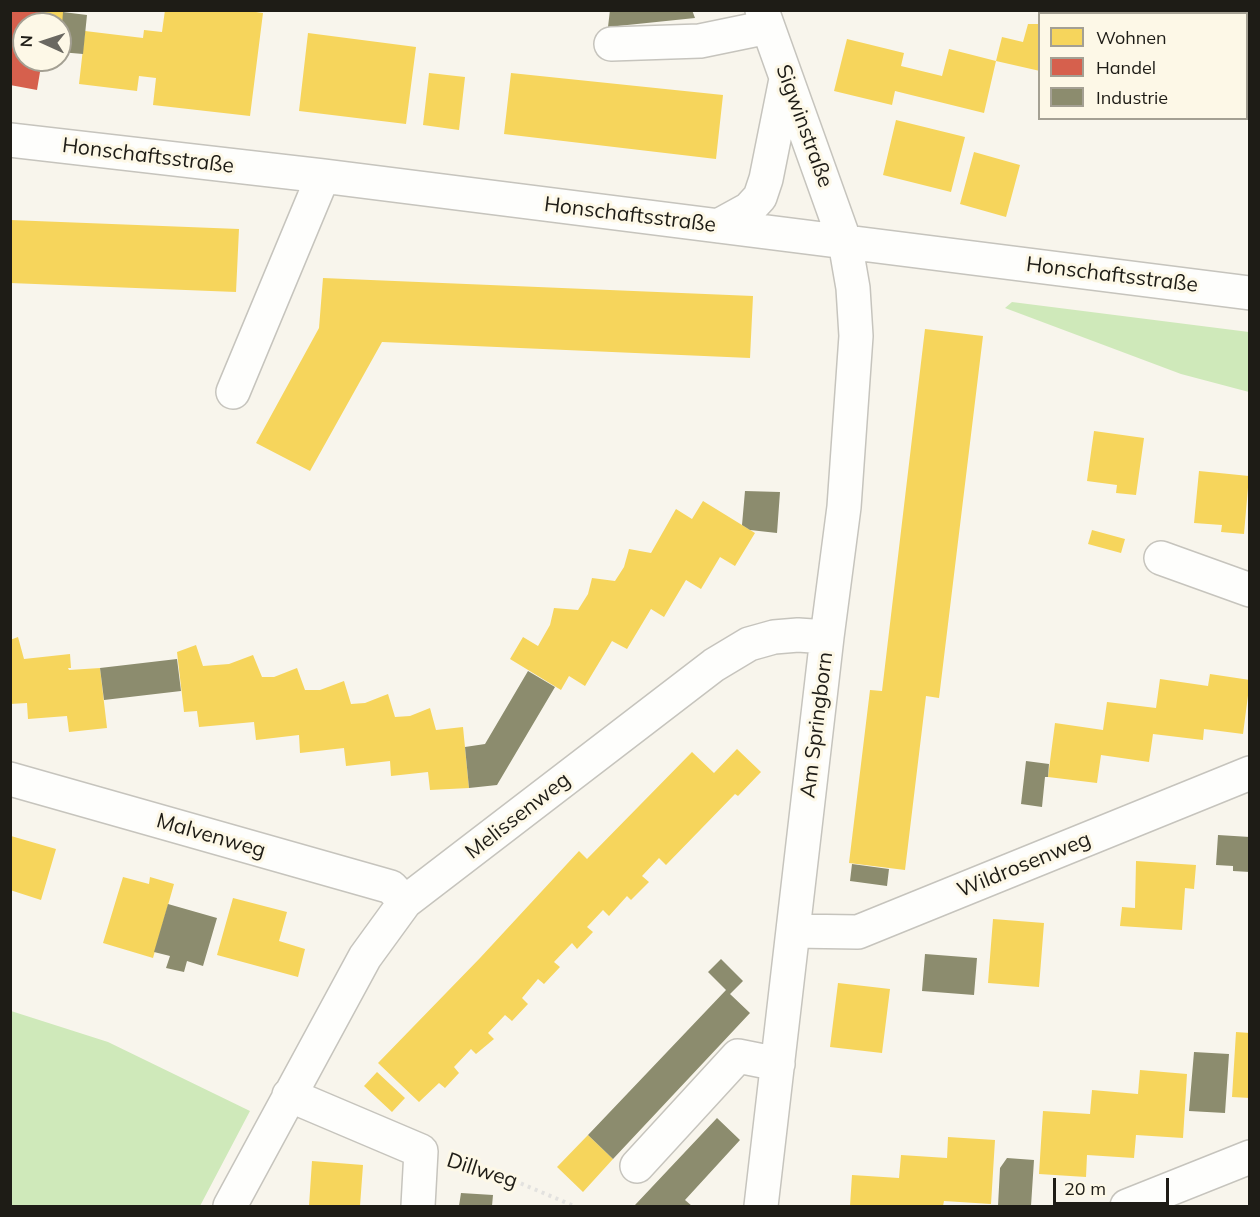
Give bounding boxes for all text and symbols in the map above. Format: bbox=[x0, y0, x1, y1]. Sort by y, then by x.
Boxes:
north arrow bbox=[12, 12, 72, 72]
legend bbox=[1038, 12, 1248, 120]
text: Wohnen bbox=[1096, 26, 1167, 49]
text: N bbox=[16, 35, 36, 48]
text: Handel bbox=[1096, 56, 1156, 79]
street label: Sigwinstraße bbox=[770, 61, 838, 191]
text: Industrie bbox=[1096, 86, 1168, 109]
street label: Honschaftsstraße bbox=[61, 133, 235, 179]
street label: Honschaftsstraße bbox=[543, 192, 717, 238]
street label: Honschaftsstraße bbox=[1025, 252, 1199, 298]
street label: Am Springborn bbox=[796, 650, 838, 800]
street label: Melissenweg bbox=[461, 767, 575, 865]
street label: Malvenweg bbox=[153, 808, 269, 864]
street label: Wildrosenweg bbox=[954, 827, 1094, 903]
street label: Dillweg bbox=[443, 1148, 521, 1194]
scale bar bbox=[1056, 1166, 1172, 1204]
text: 20 m bbox=[1064, 1177, 1106, 1200]

